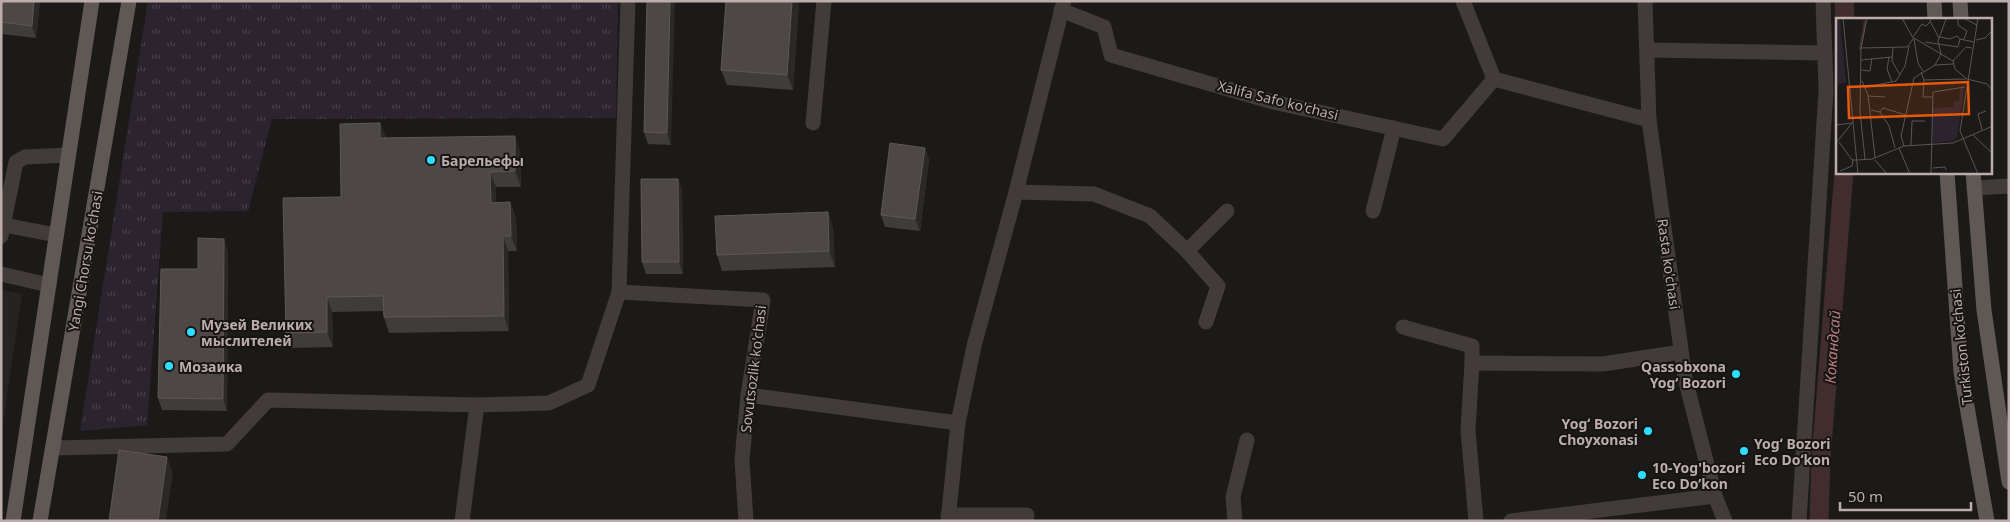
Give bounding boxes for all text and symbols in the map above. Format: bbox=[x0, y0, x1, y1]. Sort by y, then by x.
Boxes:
inset map bbox=[1836, 18, 1992, 174]
street label: Xalifa Safo ko'chasi bbox=[1216, 76, 1340, 124]
place label: Барельефы bbox=[441, 151, 524, 170]
marker: Барельефы bbox=[425, 154, 437, 166]
street label: Yangi Chorsu ko'chasi bbox=[63, 189, 107, 333]
street label: Rasta ko'chasi bbox=[1653, 217, 1685, 311]
street label: Turkiston ko'chasi bbox=[1945, 288, 1977, 406]
street label: Sovutsozlik ko'chasi bbox=[736, 304, 770, 434]
water label: Кокандсай bbox=[1819, 309, 1845, 384]
place label: Музей Великих мыслителей bbox=[201, 315, 313, 350]
marker: Музей Великих мыслителей bbox=[185, 326, 197, 338]
place label: Мозаика bbox=[179, 357, 243, 376]
place label: Qassobxona Yog‘ Bozori bbox=[1641, 357, 1726, 392]
marker: Мозаика bbox=[163, 360, 175, 372]
marker: Qassobxona Yog‘ Bozori bbox=[1730, 368, 1742, 380]
place label: Yogʻ Bozori Choyxonasi bbox=[1558, 414, 1638, 449]
marker: Yogʻ Bozori Choyxonasi bbox=[1642, 425, 1654, 437]
place label: Yogʻ Bozori Eco Doʻkon bbox=[1754, 434, 1830, 469]
marker: Yogʻ Bozori Eco Doʻkon bbox=[1738, 445, 1750, 457]
place label: 10-Yog'bozori Eco Do’kon bbox=[1652, 458, 1745, 493]
marker: 10-Yog'bozori Eco Do’kon bbox=[1636, 469, 1648, 481]
scale bar bbox=[1840, 480, 1971, 512]
text: 50 m bbox=[1848, 486, 1883, 506]

